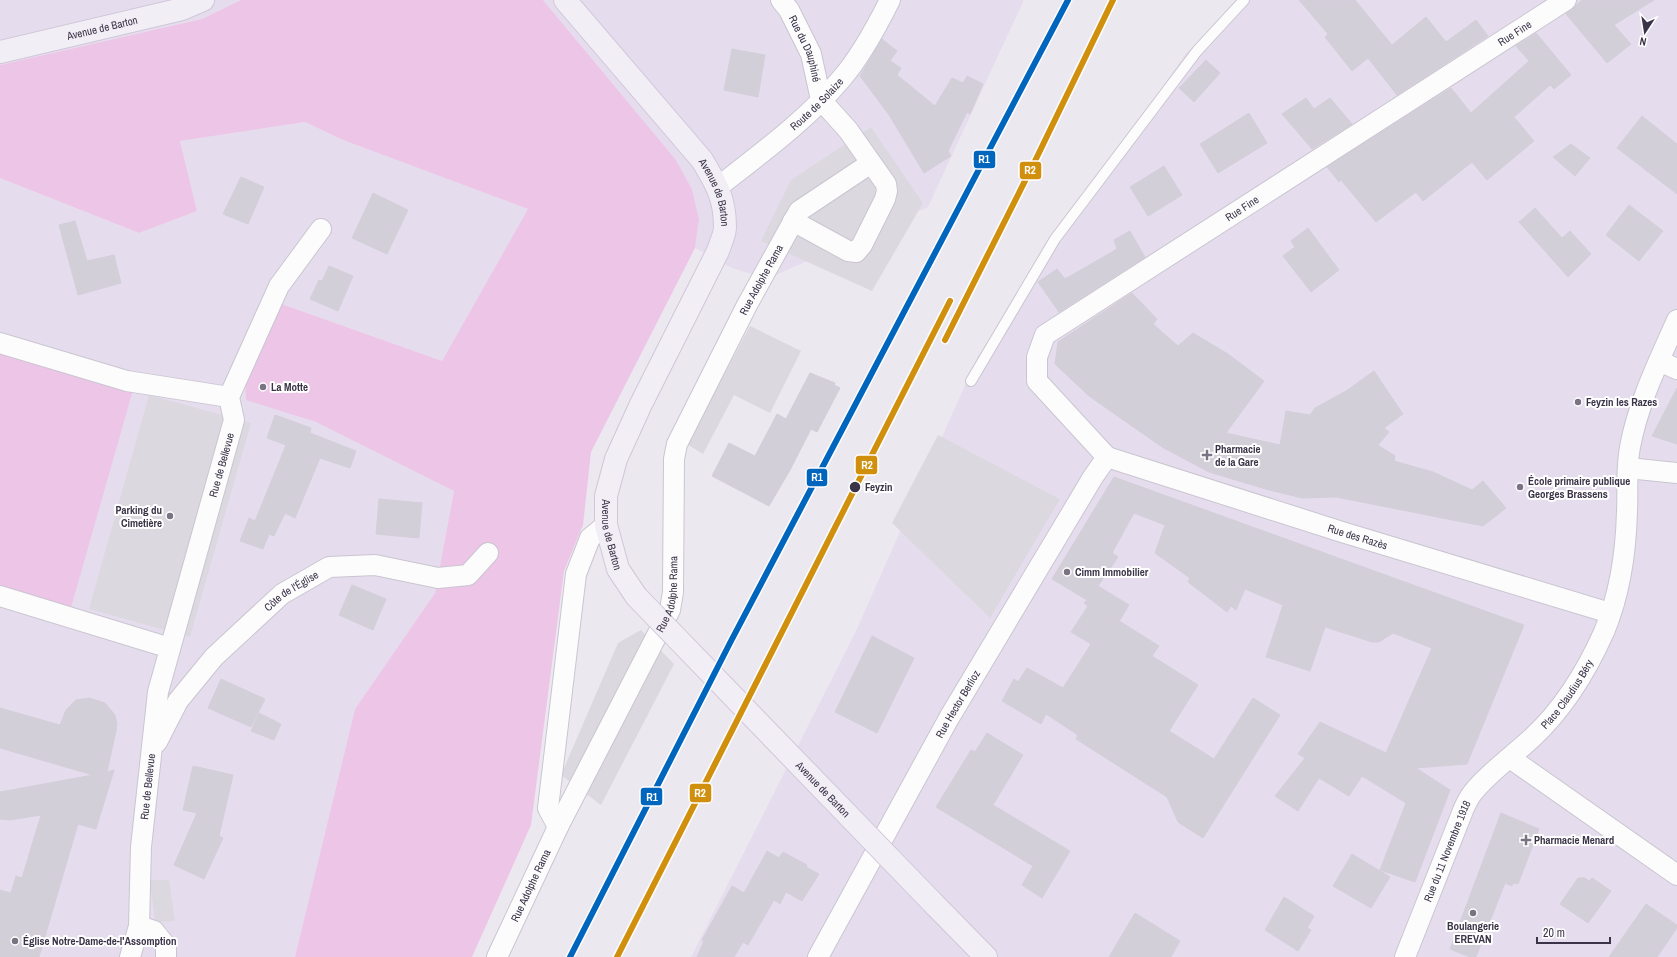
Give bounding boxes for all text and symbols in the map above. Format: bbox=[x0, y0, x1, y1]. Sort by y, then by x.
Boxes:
north arrow bbox=[1625, 12, 1665, 52]
street label: Avenue de Barton bbox=[64, 13, 139, 43]
street label: Rue du Dauphiné bbox=[786, 13, 824, 83]
street label: Rue Fine bbox=[1495, 17, 1534, 49]
text: N bbox=[1638, 34, 1648, 49]
street label: Route de Solaize bbox=[787, 75, 846, 133]
line badge: R1 bbox=[973, 150, 996, 169]
text: R1 bbox=[978, 152, 990, 166]
street label: Avenue de Barton bbox=[695, 155, 732, 227]
line badge: R2 bbox=[1019, 161, 1042, 180]
text: R2 bbox=[1024, 163, 1036, 177]
street label: Rue Fine bbox=[1223, 192, 1261, 224]
street label: Rue Adolphe Rama bbox=[736, 242, 786, 317]
place label: La Motte bbox=[271, 380, 308, 394]
marker: La Motte bbox=[258, 382, 268, 392]
place label: Feyzin les Razes bbox=[1586, 395, 1657, 409]
marker: Feyzin les Razes bbox=[1573, 397, 1583, 407]
street label: Rue de Bellevue bbox=[206, 431, 237, 499]
place label: Pharmacie de la Gare bbox=[1215, 442, 1261, 469]
marker: Pharmacie de la Gare bbox=[1202, 450, 1212, 460]
line badge: R2 bbox=[855, 455, 878, 475]
text: R2 bbox=[861, 458, 873, 472]
line badge: R1 bbox=[806, 468, 828, 487]
text: R1 bbox=[811, 470, 823, 484]
place label: École primaire publique Georges Brassens bbox=[1528, 474, 1630, 501]
marker: Feyzin bbox=[848, 480, 862, 494]
place label: Feyzin bbox=[865, 480, 893, 494]
marker: École primaire publique Georges Brassens bbox=[1515, 482, 1525, 492]
street label: Avenue de Barton bbox=[599, 498, 625, 572]
place label: Parking du Cimetière bbox=[115, 503, 162, 530]
marker: Parking du Cimetière bbox=[165, 511, 175, 521]
street label: Rue des Razès bbox=[1326, 521, 1390, 553]
street label: Rue Adolphe Rama bbox=[653, 556, 680, 635]
place label: Cimm Immobilier bbox=[1075, 565, 1149, 579]
marker: Cimm Immobilier bbox=[1062, 567, 1072, 577]
street label: Côte de l'Église bbox=[261, 568, 321, 614]
street label: Place Claudius Béry bbox=[1538, 657, 1596, 732]
street label: Rue Hector Berlioz bbox=[932, 667, 983, 740]
street label: Rue de Bellevue bbox=[137, 753, 158, 820]
street label: Avenue de Barton bbox=[792, 758, 853, 820]
line badge: R2 bbox=[689, 783, 712, 803]
text: R2 bbox=[694, 786, 706, 800]
line badge: R1 bbox=[640, 787, 663, 806]
text: R1 bbox=[646, 790, 658, 804]
street label: Rue du 11 Novembre 1918 bbox=[1421, 798, 1474, 904]
place label: Pharmacie Menard bbox=[1534, 833, 1614, 847]
marker: Pharmacie Menard bbox=[1521, 835, 1531, 845]
street label: Rue Adolphe Rama bbox=[508, 847, 554, 924]
marker: Boulangerie EREVAN bbox=[1468, 908, 1478, 918]
place label: Boulangerie EREVAN bbox=[1447, 919, 1499, 946]
scale bar bbox=[1537, 919, 1610, 945]
text: 20 m bbox=[1543, 925, 1565, 941]
place label: Église Notre-Dame-de-l'Assomption bbox=[23, 934, 177, 948]
marker: Église Notre-Dame-de-l'Assomption bbox=[10, 936, 20, 946]

